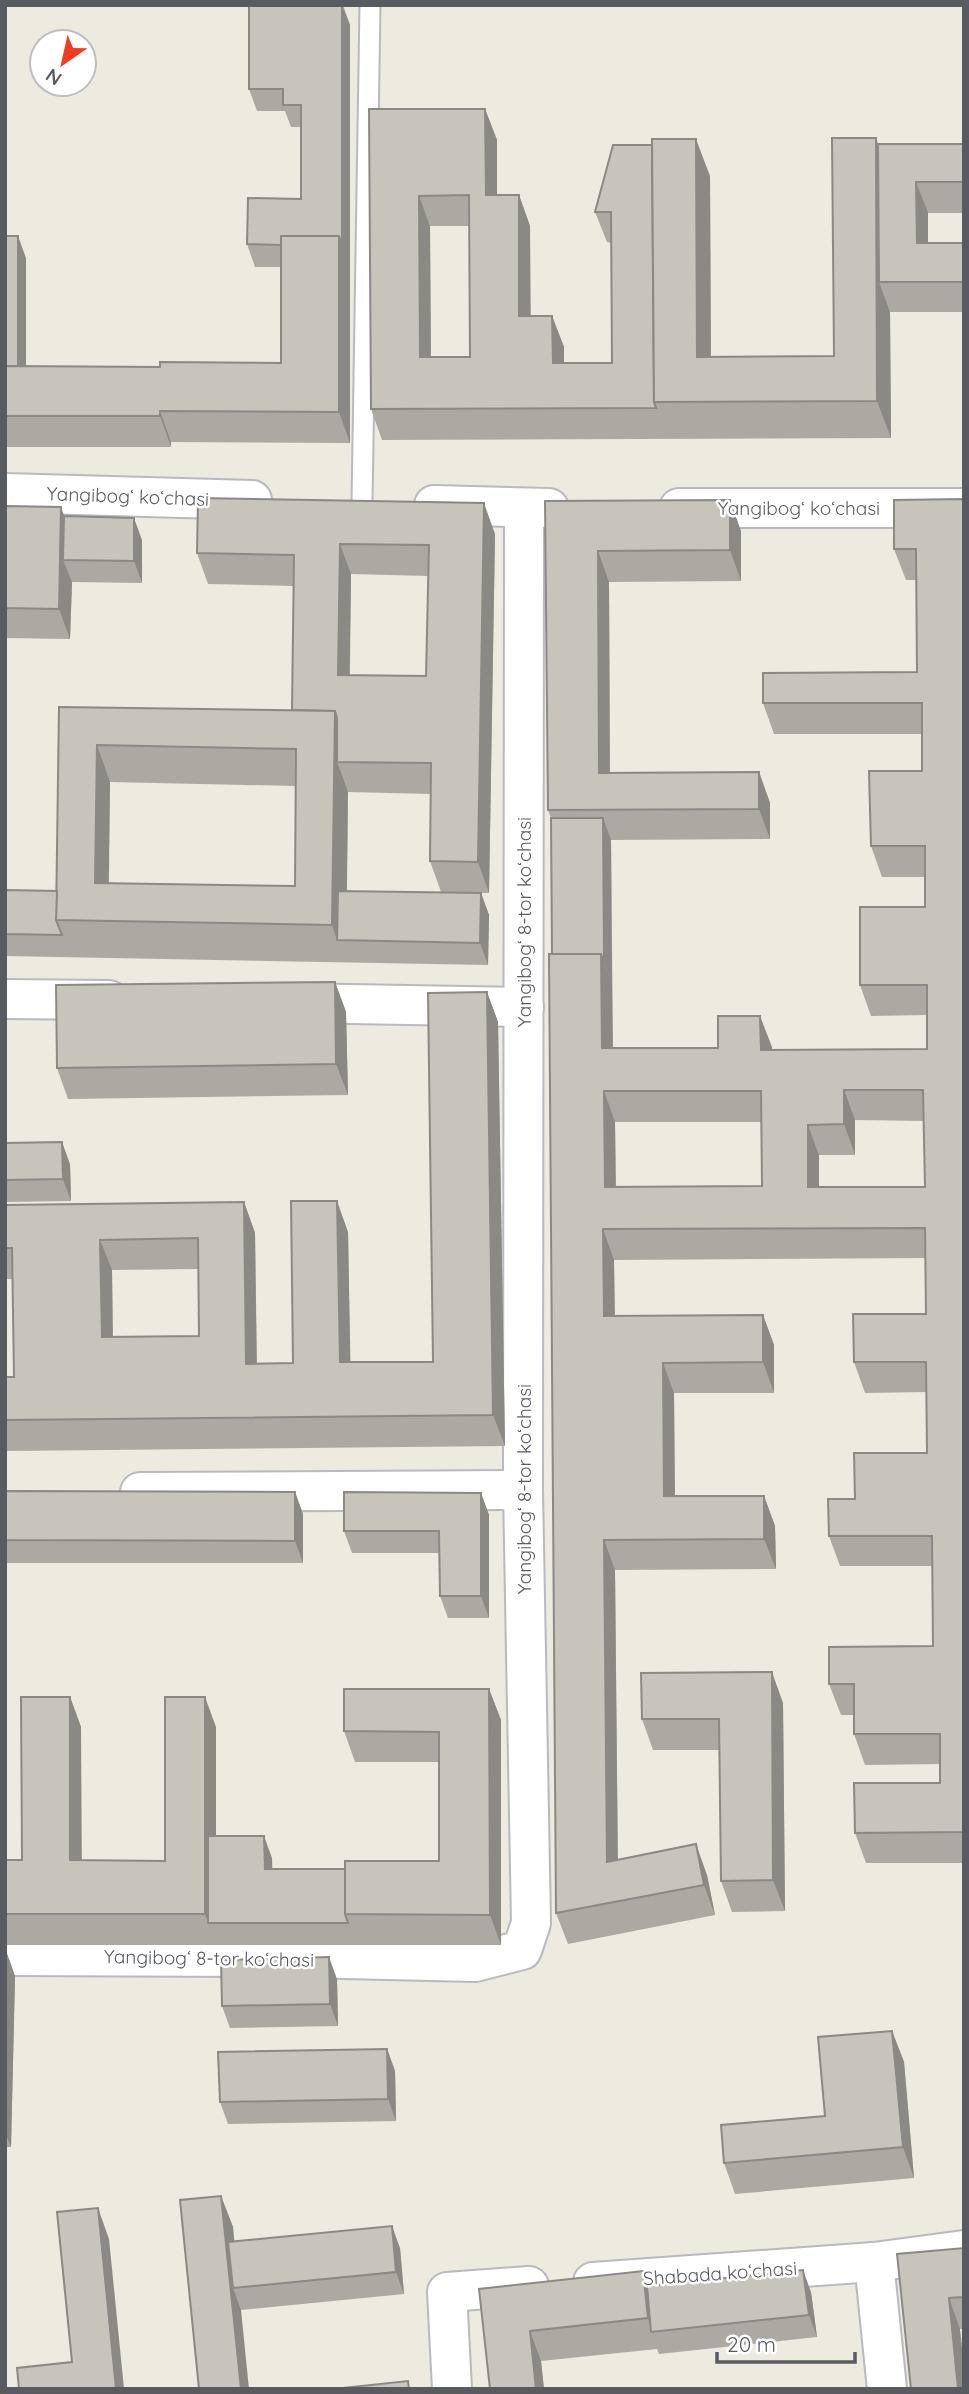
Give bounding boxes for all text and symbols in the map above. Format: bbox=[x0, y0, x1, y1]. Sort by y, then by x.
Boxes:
north arrow bbox=[28, 28, 98, 98]
text: N bbox=[41, 63, 66, 91]
street label: Yangibogʻ koʻchasi bbox=[46, 481, 210, 511]
street label: Yangibogʻ koʻchasi bbox=[718, 496, 880, 520]
street label: Yangibogʻ 8-tor koʻchasi bbox=[512, 817, 536, 1027]
street label: Yangibogʻ 8-tor koʻchasi bbox=[512, 1384, 536, 1594]
street label: Yangibogʻ 8-tor koʻchasi bbox=[104, 1944, 314, 1972]
street label: Shabada koʻchasi bbox=[642, 2256, 798, 2290]
scale bar bbox=[717, 2320, 855, 2364]
text: 20 m bbox=[727, 2331, 776, 2357]

